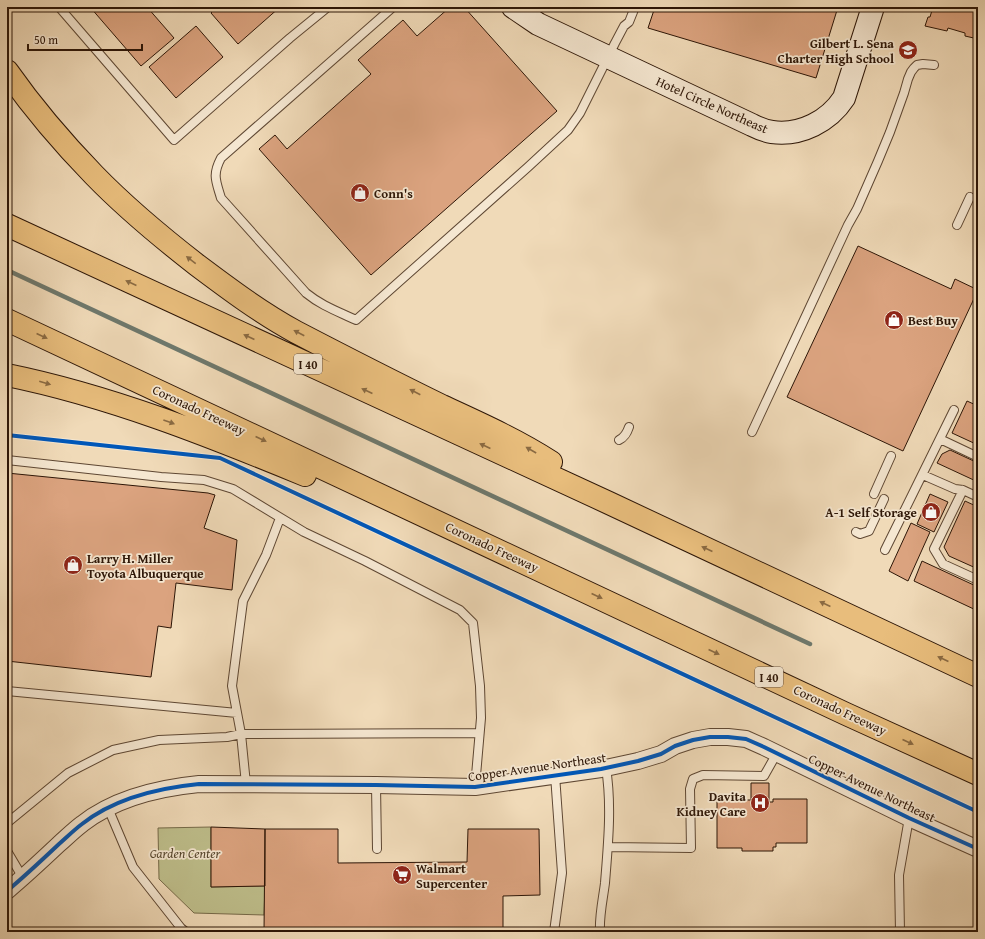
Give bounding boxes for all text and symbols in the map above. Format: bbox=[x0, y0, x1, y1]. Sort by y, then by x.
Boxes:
scale bar bbox=[28, 26, 142, 52]
text: 50 m bbox=[34, 31, 58, 48]
place label: Gilbert L. Sena Charter High School bbox=[778, 34, 894, 68]
school or university icon: Gilbert L. Sena Charter High School bbox=[897, 39, 919, 61]
street label: Hotel Circle Northeast bbox=[653, 72, 771, 138]
shop icon: Conn's bbox=[349, 182, 371, 204]
place label: Conn's bbox=[374, 184, 413, 203]
one-way arrow bbox=[186, 256, 197, 265]
one-way arrow bbox=[125, 279, 137, 286]
shop icon: Best Buy bbox=[883, 309, 905, 331]
place label: Best Buy bbox=[908, 311, 958, 330]
one-way arrow bbox=[293, 330, 305, 336]
one-way arrow bbox=[37, 333, 48, 339]
one-way arrow bbox=[243, 334, 255, 340]
road number: I 40 bbox=[294, 354, 322, 374]
one-way arrow bbox=[39, 380, 51, 386]
street label: Coronado Freeway bbox=[149, 380, 249, 440]
one-way arrow bbox=[361, 388, 373, 394]
one-way arrow bbox=[409, 389, 420, 395]
one-way arrow bbox=[164, 419, 176, 425]
one-way arrow bbox=[256, 436, 267, 442]
one-way arrow bbox=[479, 443, 491, 449]
one-way arrow bbox=[525, 447, 536, 454]
shop icon: A-1 Self Storage bbox=[920, 501, 942, 523]
place label: A-1 Self Storage bbox=[825, 503, 917, 522]
street label: Coronado Freeway bbox=[442, 517, 542, 577]
one-way arrow bbox=[702, 546, 713, 552]
place label: Larry H. Miller Toyota Albuquerque bbox=[87, 549, 204, 583]
shop icon: Larry H. Miller Toyota Albuquerque bbox=[62, 554, 84, 576]
one-way arrow bbox=[591, 593, 602, 599]
one-way arrow bbox=[819, 601, 831, 607]
one-way arrow bbox=[709, 649, 720, 655]
one-way arrow bbox=[937, 656, 948, 662]
road number: I 40 bbox=[755, 667, 783, 687]
street label: Coronado Freeway bbox=[790, 680, 890, 740]
one-way arrow bbox=[903, 739, 914, 745]
street label: Copper Avenue Northeast bbox=[467, 748, 608, 786]
street label: Copper Avenue Northeast bbox=[805, 749, 939, 827]
place label: Davita Kidney Care bbox=[677, 787, 746, 821]
hospital icon: Davita Kidney Care bbox=[749, 792, 771, 814]
park label: Garden Center bbox=[150, 844, 221, 863]
place label: Walmart Supercenter bbox=[416, 859, 487, 893]
supermarket icon: Walmart Supercenter bbox=[391, 864, 413, 886]

